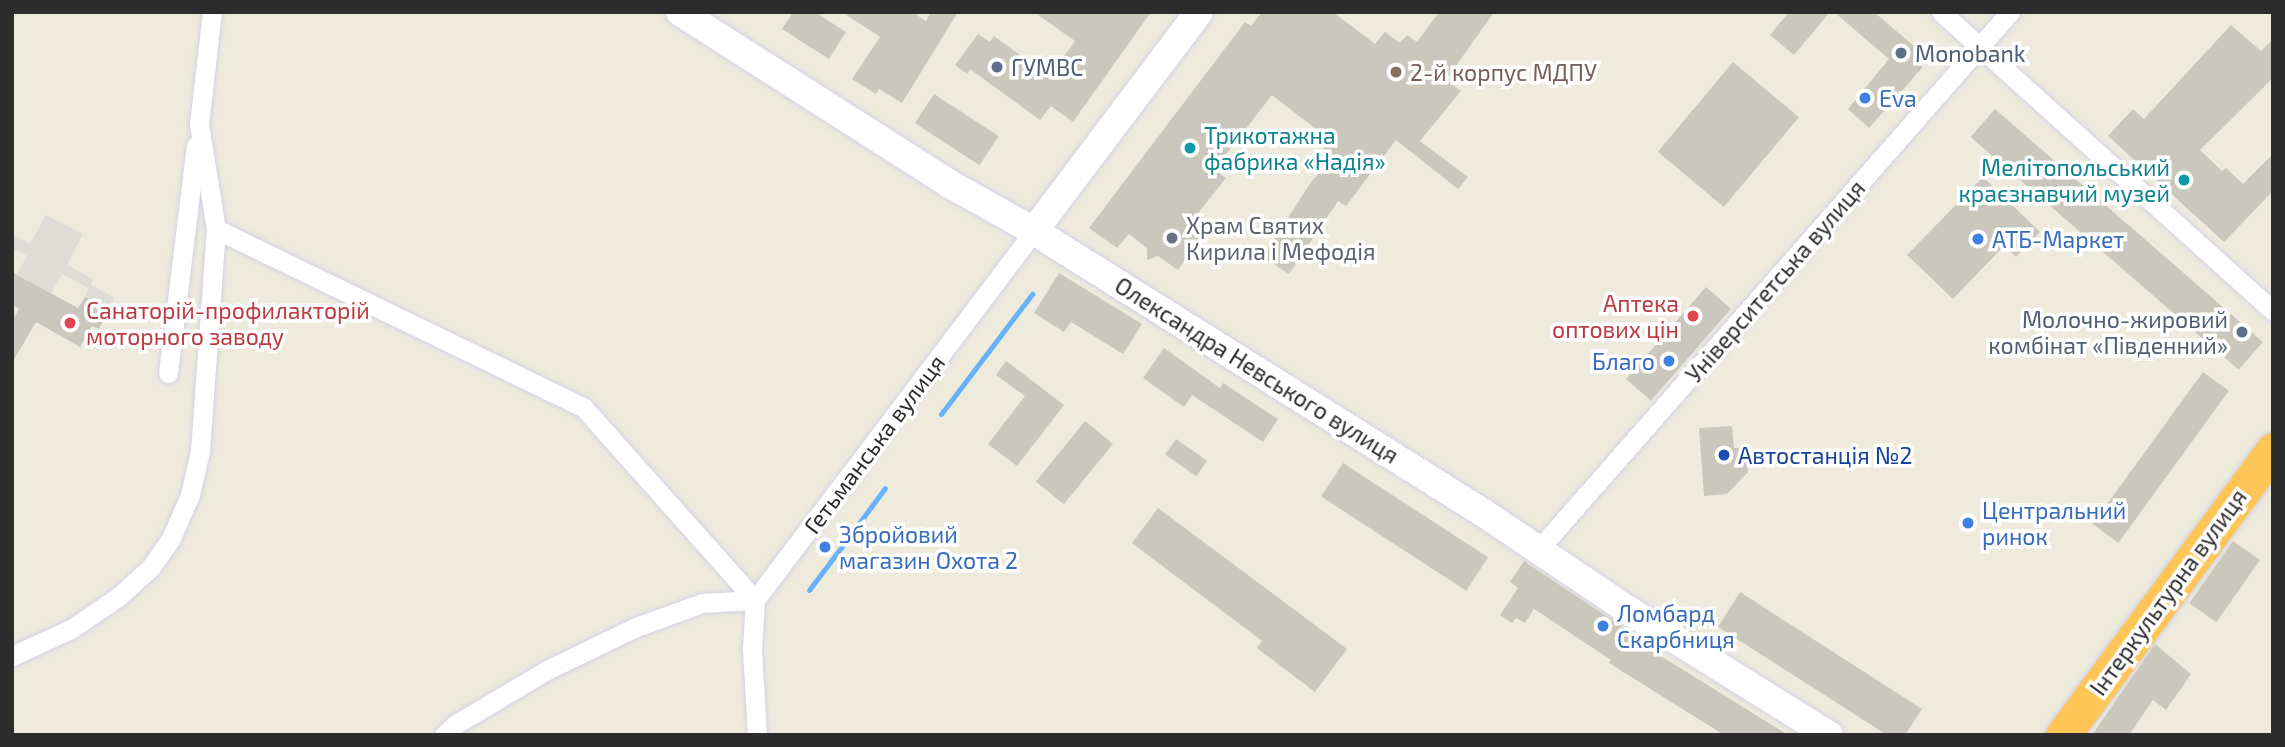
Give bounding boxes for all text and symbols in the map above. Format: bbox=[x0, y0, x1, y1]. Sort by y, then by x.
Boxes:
place label: Monobank bbox=[1915, 39, 2025, 67]
marker: Monobank bbox=[1893, 45, 1909, 61]
place label: ГУМВС bbox=[1011, 53, 1083, 81]
place label: 2-й корпус МДПУ bbox=[1410, 58, 1597, 86]
marker: ГУМВС bbox=[989, 59, 1005, 75]
marker: 2-й корпус МДПУ bbox=[1388, 64, 1404, 80]
place label: Eva bbox=[1879, 84, 1917, 112]
marker: Eva bbox=[1857, 90, 1873, 106]
place label: Трикотажна фабрика «Надія» bbox=[1204, 121, 1386, 175]
marker: Трикотажна фабрика «Надія» bbox=[1182, 140, 1198, 156]
place label: Мелітопольський краєзнавчий музей bbox=[1959, 153, 2170, 207]
marker: Мелітопольський краєзнавчий музей bbox=[2176, 172, 2192, 188]
street label: Університетська вулиця bbox=[1680, 174, 1870, 388]
place label: Храм Святих Кирила і Мефодія bbox=[1186, 211, 1376, 265]
place label: АТБ-Маркет bbox=[1992, 225, 2124, 253]
marker: Храм Святих Кирила і Мефодія bbox=[1164, 230, 1180, 246]
marker: АТБ-Маркет bbox=[1970, 231, 1986, 247]
street label: Олександра Невського вулиця bbox=[1110, 271, 1404, 469]
place label: Аптека оптових цін bbox=[1552, 289, 1679, 343]
place label: Санаторій-профилакторій моторного заводу bbox=[86, 296, 370, 350]
place label: Молочно-жировий комбінат «Південний» bbox=[1988, 305, 2228, 359]
marker: Аптека оптових цін bbox=[1685, 308, 1701, 324]
marker: Санаторій-профилакторій моторного заводу bbox=[60, 313, 80, 333]
marker: Молочно-жировий комбінат «Південний» bbox=[2234, 324, 2250, 340]
place label: Благо bbox=[1592, 347, 1655, 375]
street label: Гетьманська вулиця bbox=[798, 349, 950, 539]
marker: Благо bbox=[1661, 353, 1677, 369]
place label: Автостанція №2 bbox=[1738, 441, 1912, 469]
marker: Автостанція №2 bbox=[1716, 447, 1732, 463]
street label: Інтеркультурна вулиця bbox=[2084, 483, 2252, 701]
place label: Центральний ринок bbox=[1982, 496, 2126, 550]
marker: Центральний ринок bbox=[1960, 515, 1976, 531]
place label: Збройовий магазин Охота 2 bbox=[839, 520, 1018, 574]
marker: Збройовий магазин Охота 2 bbox=[817, 539, 833, 555]
place label: Ломбард Скарбниця bbox=[1617, 599, 1735, 653]
marker: Ломбард Скарбниця bbox=[1595, 618, 1611, 634]

